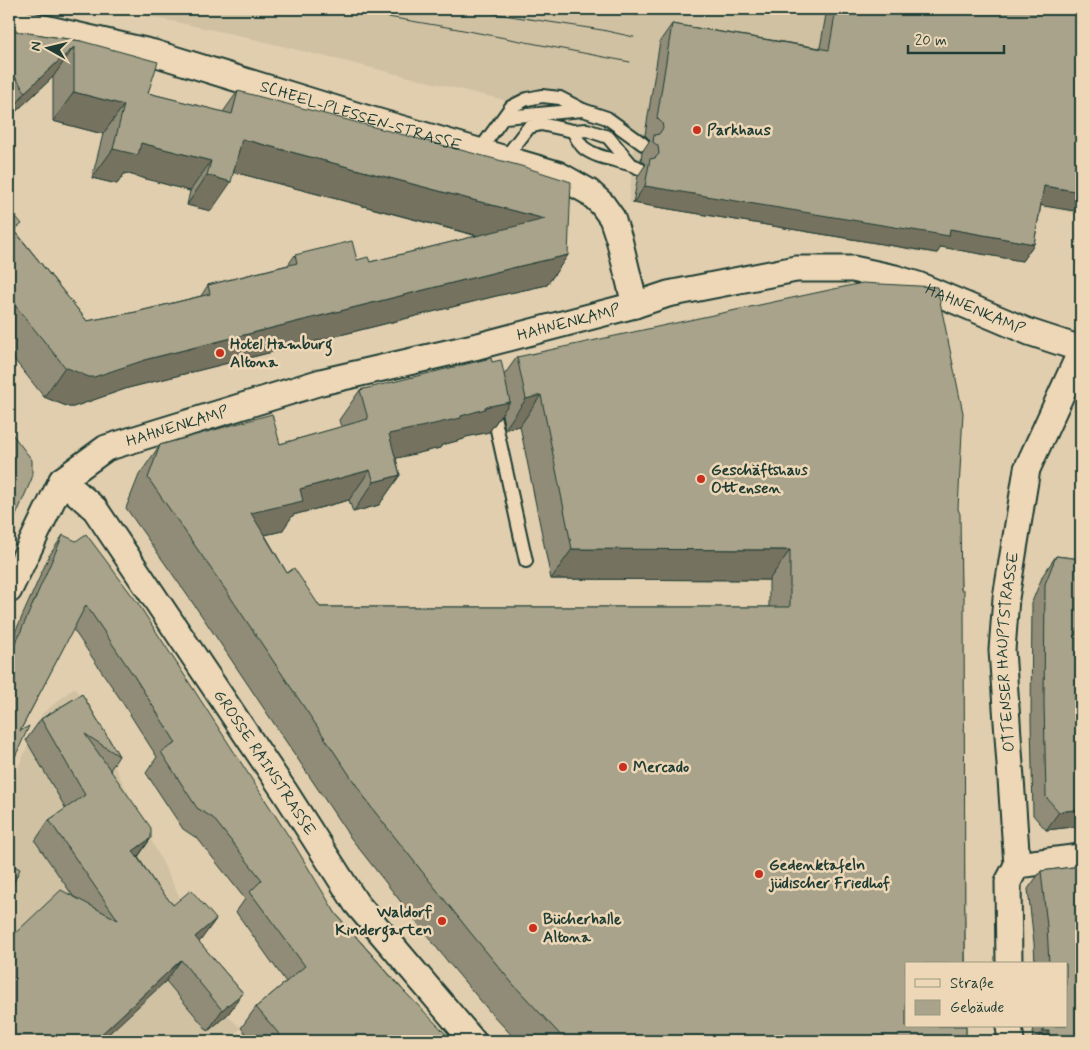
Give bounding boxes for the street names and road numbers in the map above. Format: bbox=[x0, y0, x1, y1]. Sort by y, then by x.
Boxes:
street label: SCHEEL-PLESSEN-STRASSE bbox=[257, 76, 464, 156]
street label: HAHNENKAMP bbox=[922, 279, 1028, 340]
street label: HAHNENKAMP bbox=[514, 299, 623, 346]
street label: HAHNENKAMP bbox=[123, 400, 231, 452]
street label: OTTENSER HAUPTSTRASSE bbox=[991, 550, 1024, 753]
street label: GROSSE RAINSTRASSE bbox=[209, 686, 321, 839]

